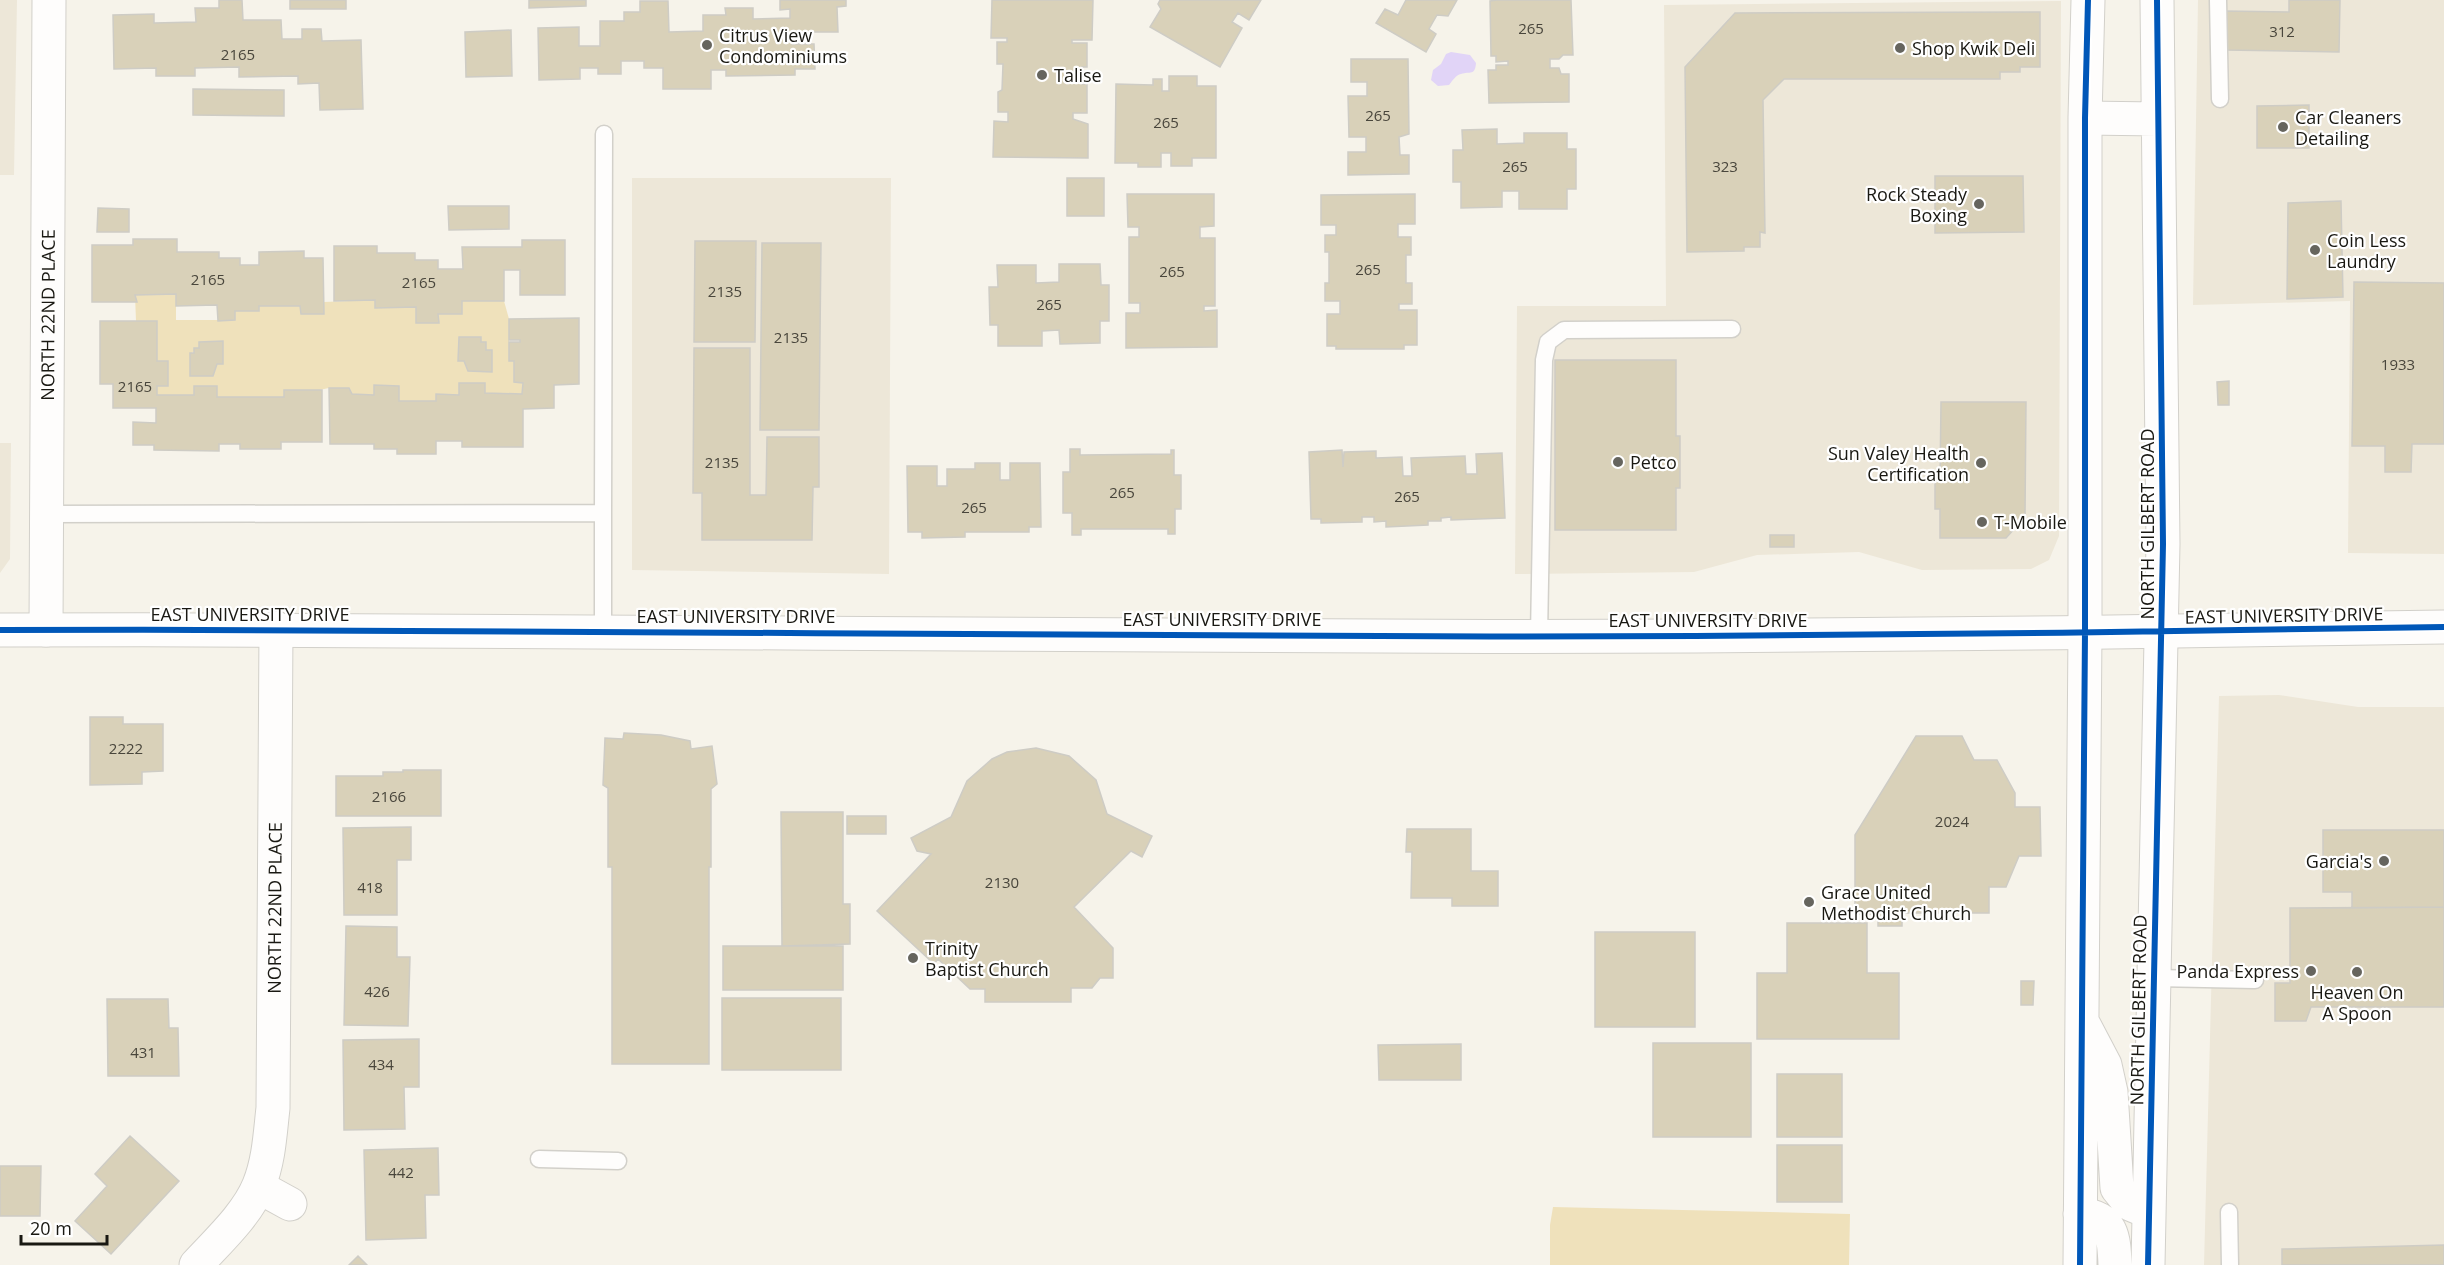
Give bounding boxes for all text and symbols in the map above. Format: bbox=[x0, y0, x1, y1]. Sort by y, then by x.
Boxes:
house number: 265 bbox=[1518, 18, 1544, 38]
house number: 312 bbox=[2269, 21, 2295, 41]
place label: Citrus View Condominiums bbox=[719, 23, 847, 68]
place label: Shop Kwik Deli bbox=[1912, 36, 2035, 60]
marker: Citrus View Condominiums bbox=[700, 38, 714, 52]
marker: Shop Kwik Deli bbox=[1893, 41, 1907, 55]
house number: 2165 bbox=[221, 44, 255, 64]
place label: Talise bbox=[1054, 63, 1102, 87]
marker: Talise bbox=[1035, 68, 1049, 82]
house number: 265 bbox=[1365, 105, 1391, 125]
place label: Car Cleaners Detailing bbox=[2295, 105, 2401, 150]
house number: 265 bbox=[1153, 112, 1179, 132]
marker: Car Cleaners Detailing bbox=[2276, 120, 2290, 134]
house number: 265 bbox=[1502, 156, 1528, 176]
house number: 323 bbox=[1712, 156, 1738, 176]
place label: Rock Steady Boxing bbox=[1866, 182, 1968, 227]
marker: Rock Steady Boxing bbox=[1972, 197, 1986, 211]
place label: Coin Less Laundry bbox=[2327, 228, 2406, 273]
street label: NORTH 22ND PLACE bbox=[35, 229, 60, 401]
marker: Coin Less Laundry bbox=[2308, 243, 2322, 257]
house number: 265 bbox=[1355, 259, 1381, 279]
house number: 265 bbox=[1159, 261, 1185, 281]
house number: 2165 bbox=[191, 269, 225, 289]
house number: 2165 bbox=[402, 272, 436, 292]
house number: 2135 bbox=[708, 281, 742, 301]
house number: 265 bbox=[1036, 294, 1062, 314]
house number: 2135 bbox=[774, 327, 808, 347]
house number: 1933 bbox=[2381, 354, 2415, 374]
house number: 2165 bbox=[118, 376, 152, 396]
street label: NORTH GILBERT ROAD bbox=[2135, 429, 2159, 619]
place label: Sun Valey Health Certification bbox=[1828, 441, 1969, 486]
place label: Petco bbox=[1630, 450, 1677, 474]
house number: 2135 bbox=[705, 452, 739, 472]
marker: Petco bbox=[1611, 455, 1625, 469]
marker: Sun Valey Health Certification bbox=[1974, 456, 1988, 470]
house number: 265 bbox=[1109, 482, 1135, 502]
house number: 265 bbox=[1394, 486, 1420, 506]
house number: 265 bbox=[961, 497, 987, 517]
place label: T-Mobile bbox=[1994, 510, 2067, 534]
marker: T-Mobile bbox=[1975, 515, 1989, 529]
street label: EAST UNIVERSITY DRIVE bbox=[2184, 601, 2384, 629]
street label: EAST UNIVERSITY DRIVE bbox=[151, 602, 349, 626]
street label: EAST UNIVERSITY DRIVE bbox=[637, 604, 835, 628]
street label: EAST UNIVERSITY DRIVE bbox=[1123, 607, 1321, 631]
street label: EAST UNIVERSITY DRIVE bbox=[1609, 608, 1807, 632]
house number: 2222 bbox=[109, 738, 143, 758]
house number: 2166 bbox=[372, 786, 406, 806]
house number: 2024 bbox=[1935, 811, 1970, 831]
street label: NORTH 22ND PLACE bbox=[262, 822, 287, 994]
place label: Garcia's bbox=[2306, 849, 2372, 873]
marker: Garcia's bbox=[2377, 854, 2391, 868]
house number: 2130 bbox=[985, 872, 1019, 892]
house number: 418 bbox=[357, 877, 383, 897]
place label: Grace United Methodist Church bbox=[1821, 880, 1971, 925]
marker: Grace United Methodist Church bbox=[1802, 895, 1816, 909]
street label: NORTH GILBERT ROAD bbox=[2124, 914, 2152, 1106]
place label: Trinity Baptist Church bbox=[925, 936, 1049, 981]
marker: Trinity Baptist Church bbox=[906, 951, 920, 965]
place label: Panda Express bbox=[2176, 959, 2299, 983]
marker: Panda Express bbox=[2304, 964, 2318, 978]
marker: Heaven On A Spoon bbox=[2350, 965, 2364, 979]
place label: Heaven On A Spoon bbox=[2310, 980, 2404, 1025]
house number: 426 bbox=[364, 981, 390, 1001]
house number: 431 bbox=[130, 1042, 156, 1062]
house number: 434 bbox=[368, 1054, 394, 1074]
house number: 442 bbox=[388, 1162, 414, 1182]
scale bar bbox=[21, 1208, 106, 1246]
text: 20 m bbox=[30, 1216, 72, 1240]

